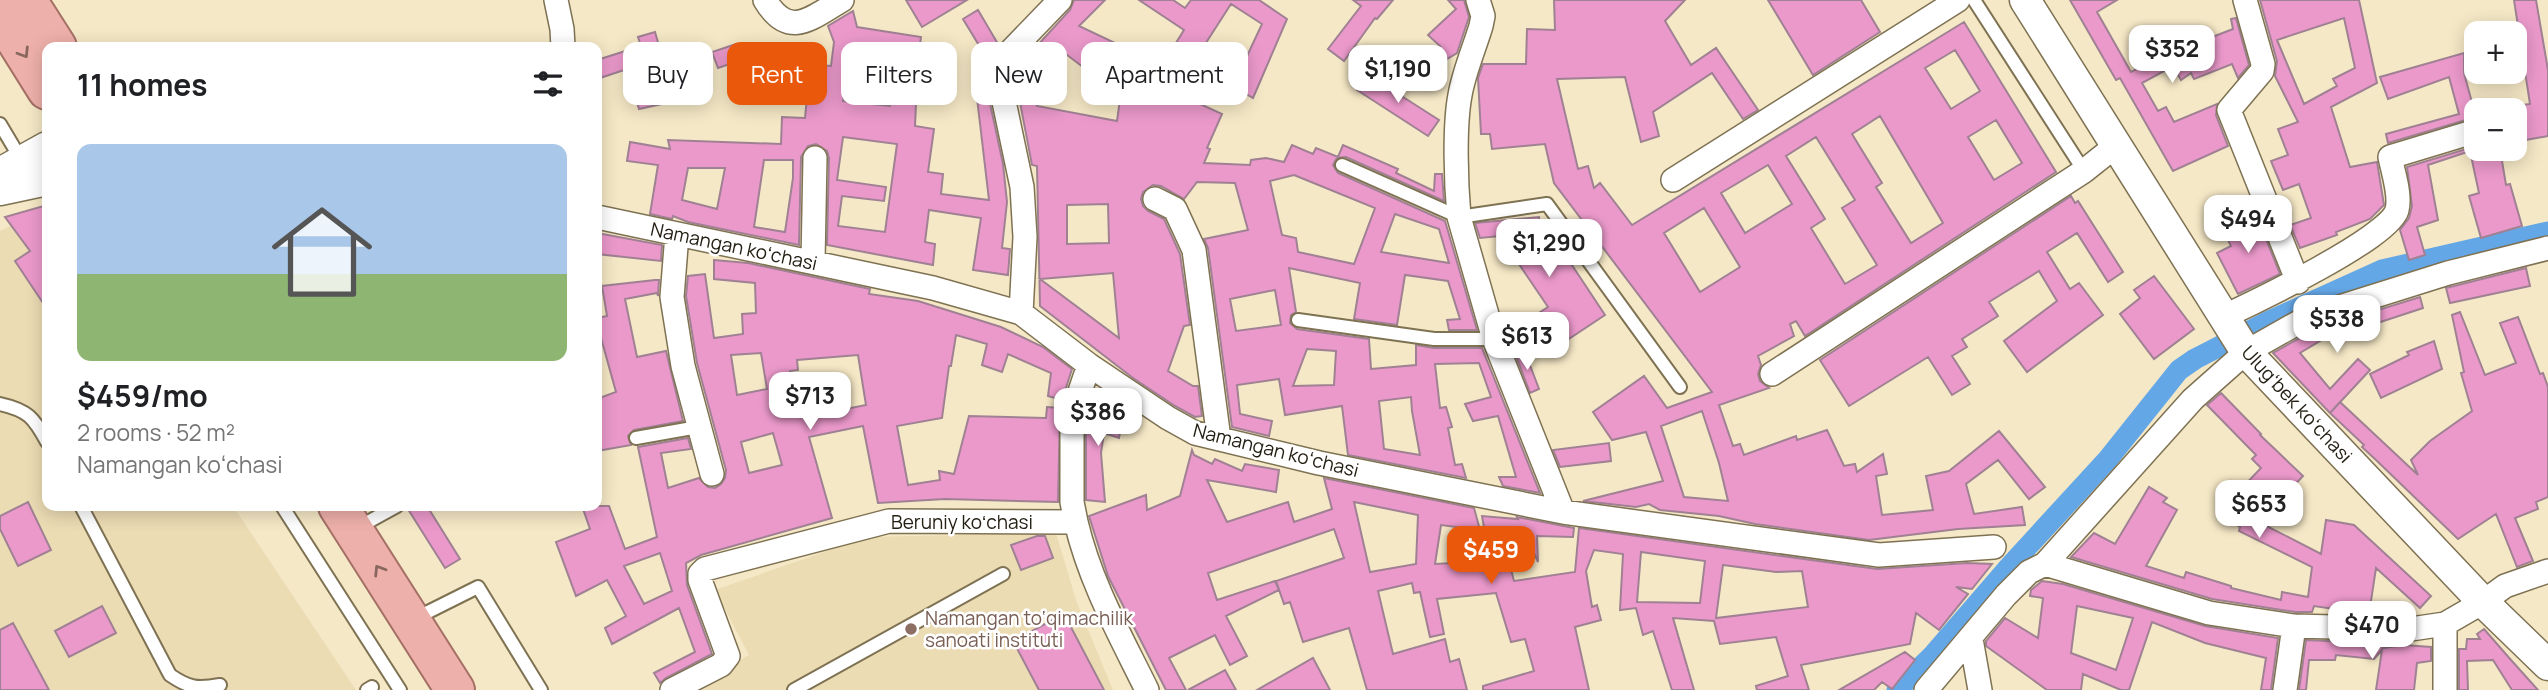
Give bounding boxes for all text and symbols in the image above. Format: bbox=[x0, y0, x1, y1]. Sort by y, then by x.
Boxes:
map controls bbox=[2464, 21, 2527, 161]
button: + bbox=[2464, 21, 2527, 84]
pin: $352 bbox=[2131, 25, 2213, 85]
text: $352 bbox=[2145, 32, 2199, 64]
chip: Buy bbox=[623, 42, 713, 105]
chip: Rent bbox=[727, 42, 827, 105]
chip: Filters bbox=[841, 42, 957, 105]
chip: New bbox=[971, 42, 1067, 105]
chip: Apartment bbox=[1081, 42, 1248, 105]
one-way arrow bbox=[15, 45, 28, 58]
pin: $1,190 bbox=[1341, 46, 1455, 105]
text: $1,190 bbox=[1364, 52, 1432, 84]
text: 11 homes bbox=[77, 64, 208, 105]
icon: filters bbox=[529, 65, 567, 103]
button: − bbox=[2464, 98, 2527, 161]
icon: home bbox=[259, 189, 385, 315]
pin: $494 bbox=[2207, 196, 2289, 255]
text: $494 bbox=[2220, 202, 2276, 234]
street label: Namangan koʻchasi bbox=[648, 216, 820, 276]
pin: $1,290 bbox=[1492, 219, 1606, 279]
text: $1,290 bbox=[1512, 226, 1586, 258]
pin: $538 bbox=[2296, 296, 2378, 355]
text: $538 bbox=[2309, 302, 2365, 334]
pin: $613 bbox=[1486, 312, 1568, 372]
text: $613 bbox=[1501, 319, 1553, 351]
street label: Ulugʻbek koʻchasi bbox=[2236, 340, 2358, 468]
pin: $713 bbox=[769, 372, 851, 432]
text: $459/mo bbox=[77, 375, 208, 416]
text: $713 bbox=[785, 379, 835, 411]
pin: $386 bbox=[1057, 388, 1139, 448]
text: $386 bbox=[1070, 395, 1126, 427]
text: 2 rooms · 52 m² bbox=[77, 416, 235, 448]
street label: Namangan koʻchasi bbox=[1190, 417, 1362, 483]
text: Namangan koʻchasi bbox=[77, 448, 283, 480]
pin: $653 bbox=[2218, 480, 2300, 540]
text: $653 bbox=[2231, 487, 2287, 519]
street label: Beruniy koʻchasi bbox=[891, 509, 1033, 535]
pin: $459 bbox=[1450, 526, 1532, 586]
text: $459 bbox=[1463, 533, 1519, 565]
one-way arrow bbox=[374, 565, 387, 578]
pin: $470 bbox=[2331, 602, 2413, 661]
place label: Namangan to‘qimachilik sanoati instituti bbox=[925, 605, 1134, 653]
text: $470 bbox=[2344, 608, 2400, 640]
marker: Namangan to‘qimachilik sanoati instituti bbox=[903, 621, 919, 637]

